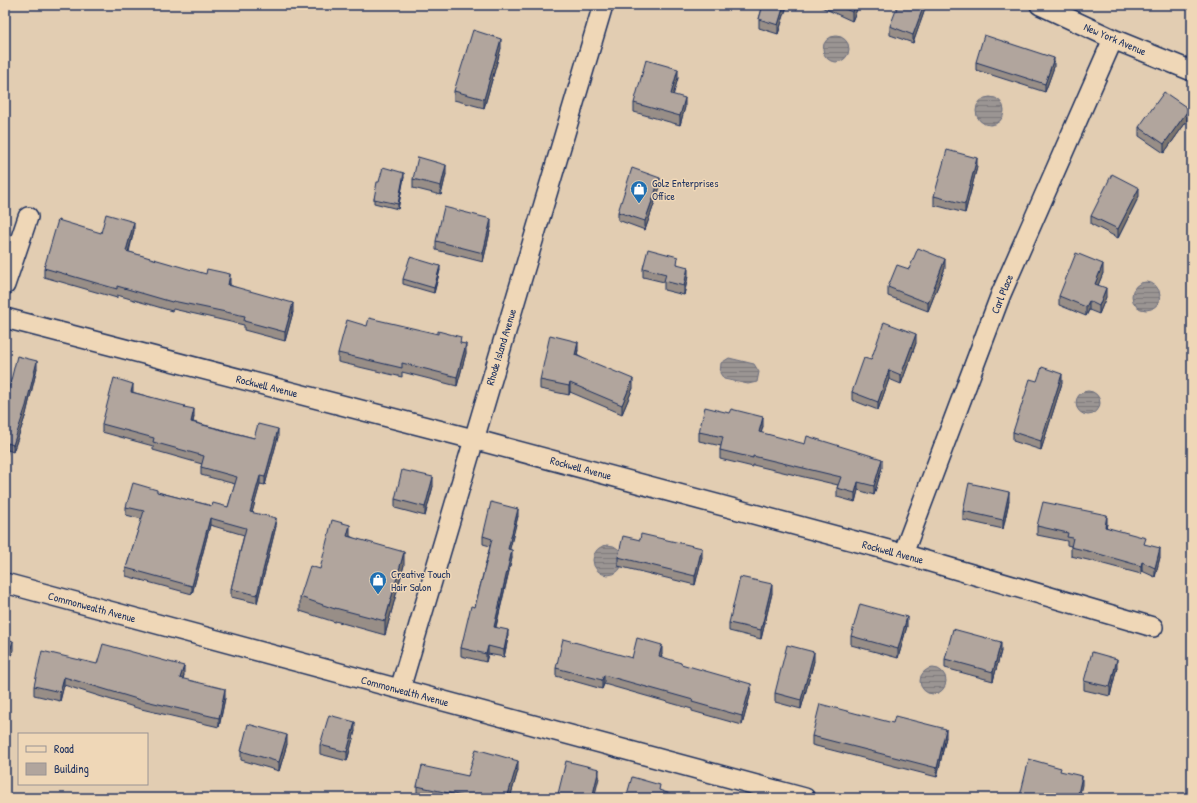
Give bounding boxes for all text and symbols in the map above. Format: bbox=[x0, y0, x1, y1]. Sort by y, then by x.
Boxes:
street label: New York Avenue bbox=[1082, 20, 1149, 59]
place label: Golz Enterprises Office bbox=[652, 176, 718, 203]
shop icon: Golz Enterprises Office bbox=[629, 179, 649, 204]
street label: Carl Place bbox=[988, 272, 1016, 316]
street label: Rhode Island Avenue bbox=[483, 307, 519, 387]
street label: Rockwell Avenue bbox=[235, 372, 300, 401]
street label: Rockwell Avenue bbox=[549, 453, 614, 483]
street label: Rockwell Avenue bbox=[861, 537, 926, 567]
place label: Creative Touch Hair Salon bbox=[391, 567, 451, 594]
shop icon: Creative Touch Hair Salon bbox=[368, 570, 388, 595]
street label: Commonwealth Avenue bbox=[47, 589, 138, 626]
street label: Commonwealth Avenue bbox=[360, 673, 451, 710]
legend bbox=[18, 733, 148, 785]
text: Road bbox=[54, 740, 74, 757]
text: Building bbox=[54, 760, 89, 777]

